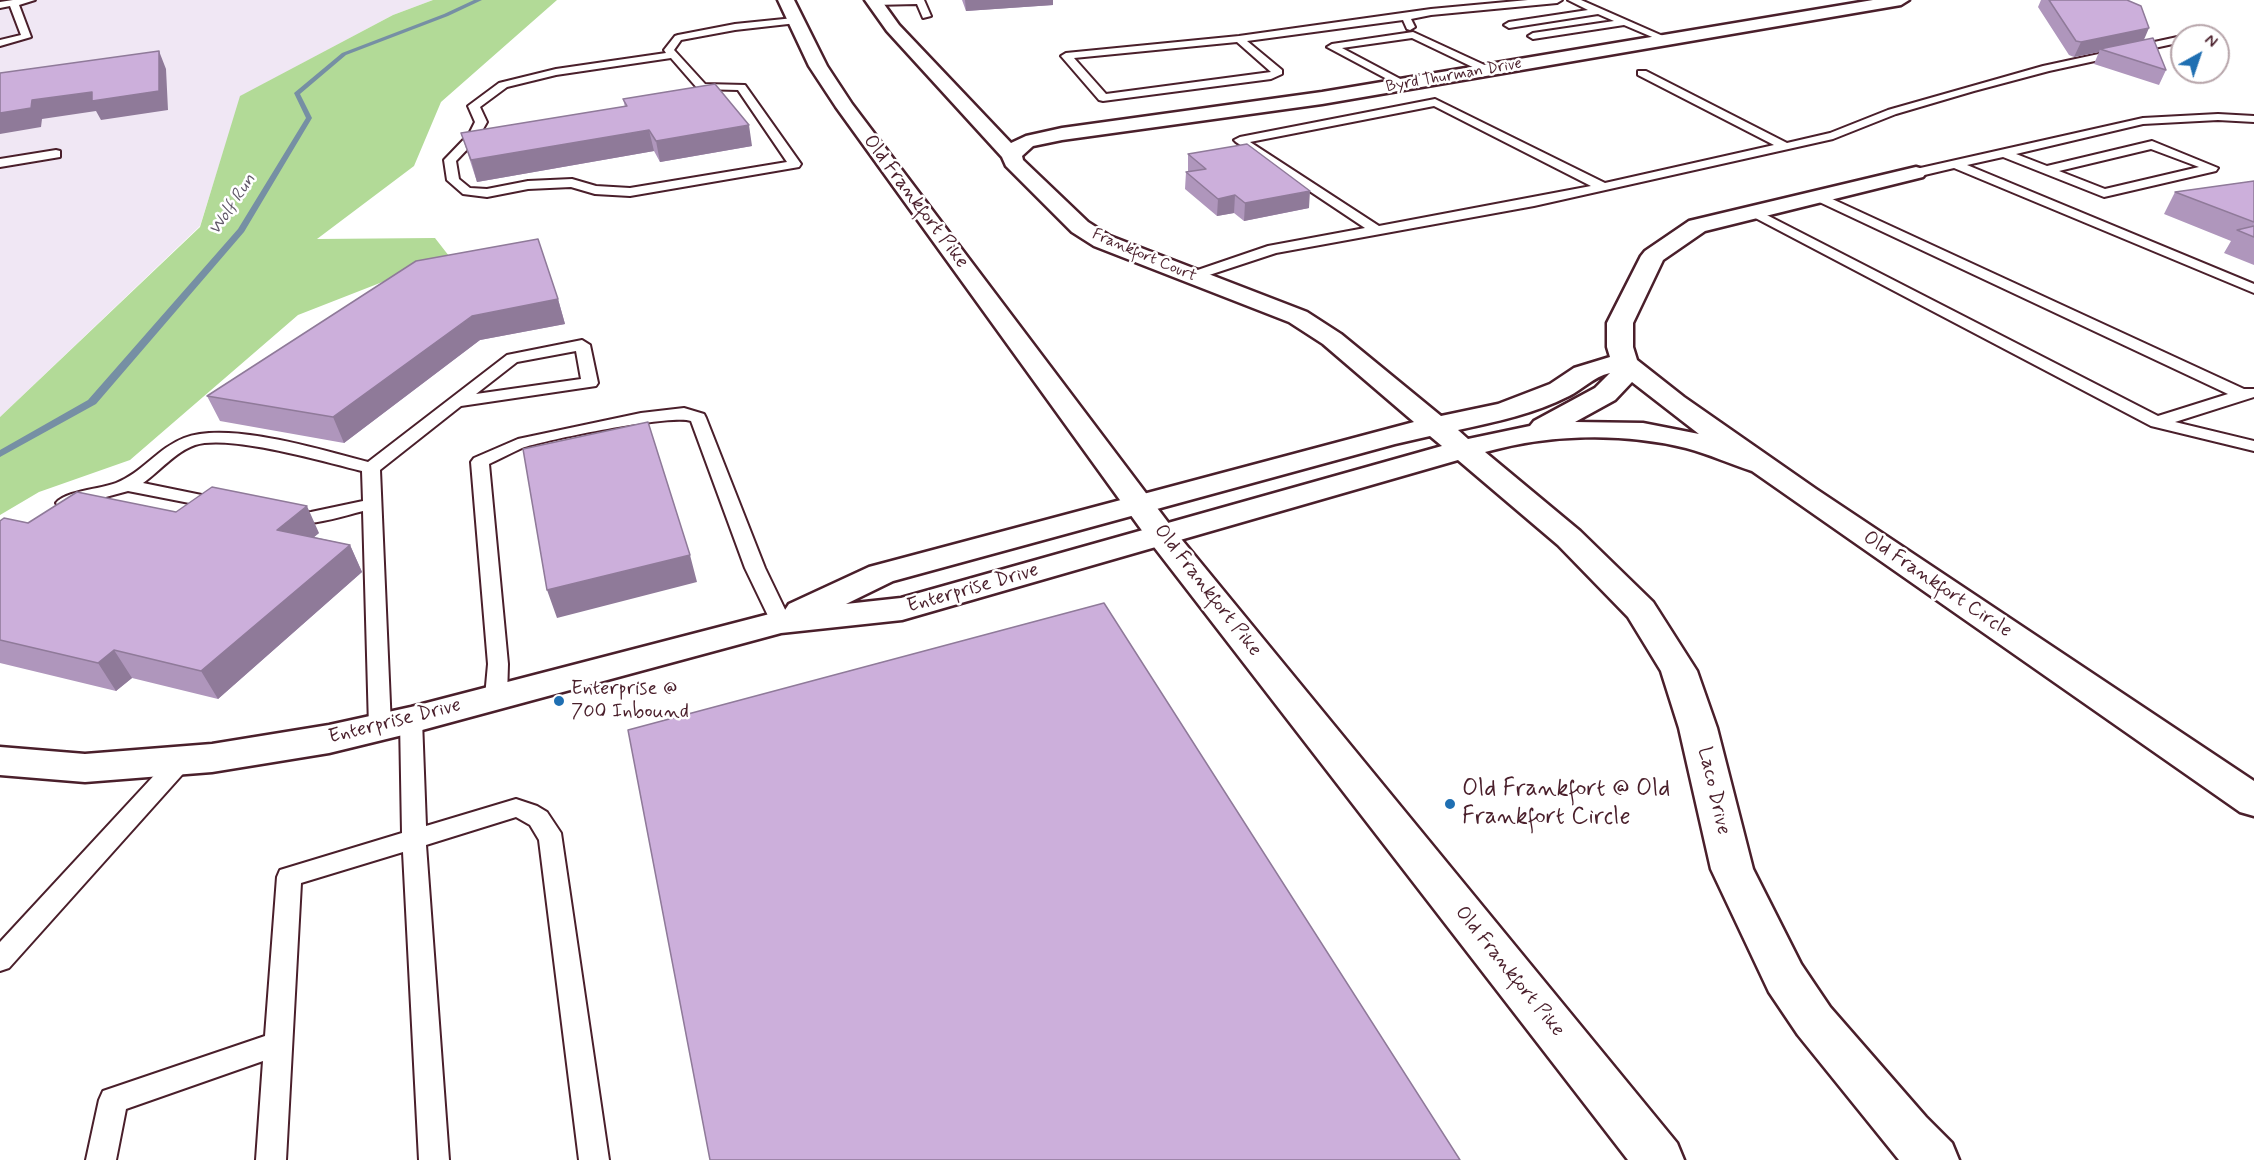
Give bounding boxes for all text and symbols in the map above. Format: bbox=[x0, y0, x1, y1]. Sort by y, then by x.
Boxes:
north arrow bbox=[2170, 24, 2230, 84]
text: N bbox=[2200, 30, 2221, 53]
street label: Byrd Thurman Drive bbox=[1385, 55, 1523, 97]
street label: Old Frankfort Pike bbox=[857, 130, 973, 274]
water label: Wolf Run bbox=[205, 170, 261, 240]
street label: Frankfort Court bbox=[1089, 225, 1199, 287]
street label: Old Frankfort Pike bbox=[1148, 520, 1266, 662]
street label: Old Frankfort Circle bbox=[1858, 526, 2016, 644]
street label: Enterprise Drive bbox=[904, 559, 1042, 619]
place label: Enterprise @ 700 Inbound bbox=[571, 678, 689, 725]
street label: Enterprise Drive bbox=[326, 694, 464, 750]
marker: Enterprise @ 700 Inbound bbox=[552, 694, 566, 708]
street label: Laco Drive bbox=[1691, 745, 1735, 837]
place label: Old Frankfort @ Old Frankfort Circle bbox=[1462, 776, 1670, 832]
marker: Old Frankfort @ Old Frankfort Circle bbox=[1443, 797, 1457, 811]
street label: Old Frankfort Pike bbox=[1449, 902, 1569, 1042]

